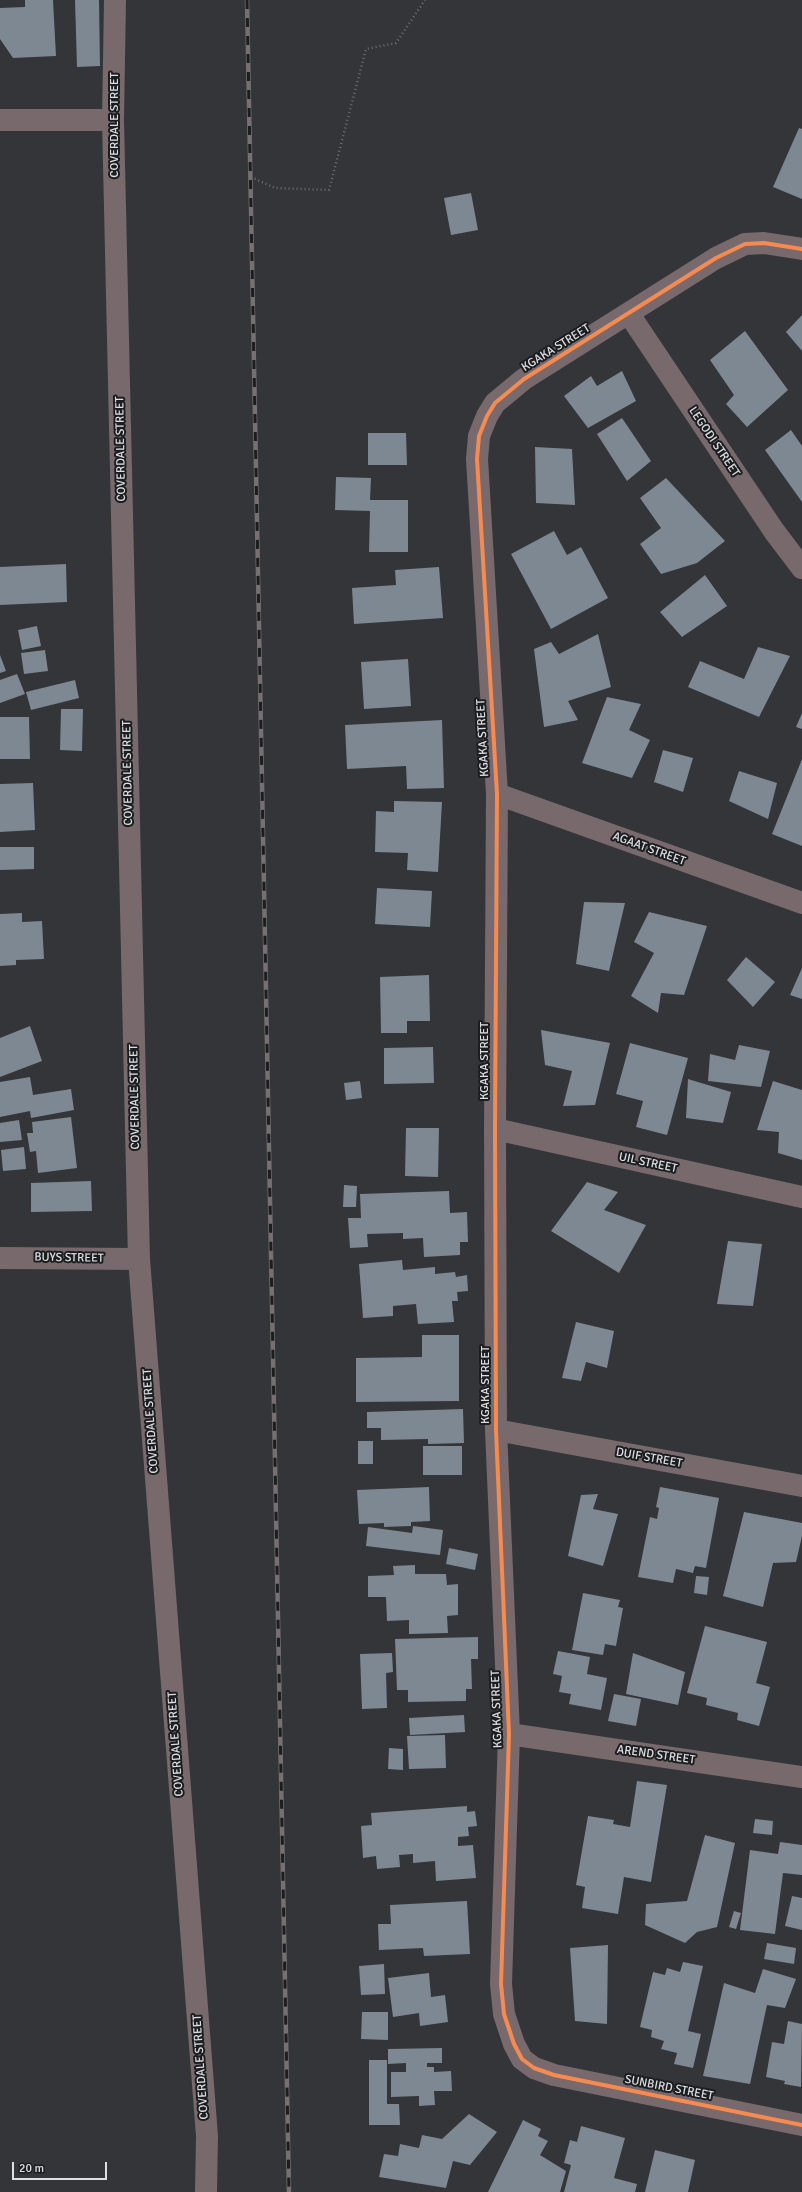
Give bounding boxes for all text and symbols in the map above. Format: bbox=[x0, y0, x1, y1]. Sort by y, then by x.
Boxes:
street label: COVERDALE STREET bbox=[108, 72, 122, 178]
street label: KGAKA STREET bbox=[519, 321, 593, 375]
street label: COVERDALE STREET bbox=[113, 396, 129, 502]
street label: LEGODI STREET bbox=[685, 404, 743, 480]
street label: KGAKA STREET bbox=[474, 699, 492, 777]
street label: COVERDALE STREET bbox=[120, 720, 136, 826]
street label: AGAAT STREET bbox=[611, 829, 687, 869]
street label: KGAKA STREET bbox=[478, 1022, 492, 1100]
street label: COVERDALE STREET bbox=[127, 1044, 143, 1150]
street label: UIL STREET bbox=[618, 1150, 678, 1176]
street label: BUYS STREET bbox=[34, 1250, 104, 1266]
street label: KGAKA STREET bbox=[479, 1346, 493, 1424]
street label: COVERDALE STREET bbox=[140, 1368, 162, 1474]
street label: DUIF STREET bbox=[615, 1445, 683, 1471]
street label: KGAKA STREET bbox=[488, 1670, 506, 1748]
street label: COVERDALE STREET bbox=[165, 1691, 187, 1797]
street label: AREND STREET bbox=[616, 1742, 696, 1768]
street label: COVERDALE STREET bbox=[190, 2014, 212, 2120]
street label: SUNBIRD STREET bbox=[623, 2072, 715, 2104]
scale bar bbox=[14, 2154, 109, 2180]
text: 20 m bbox=[19, 2161, 44, 2176]

